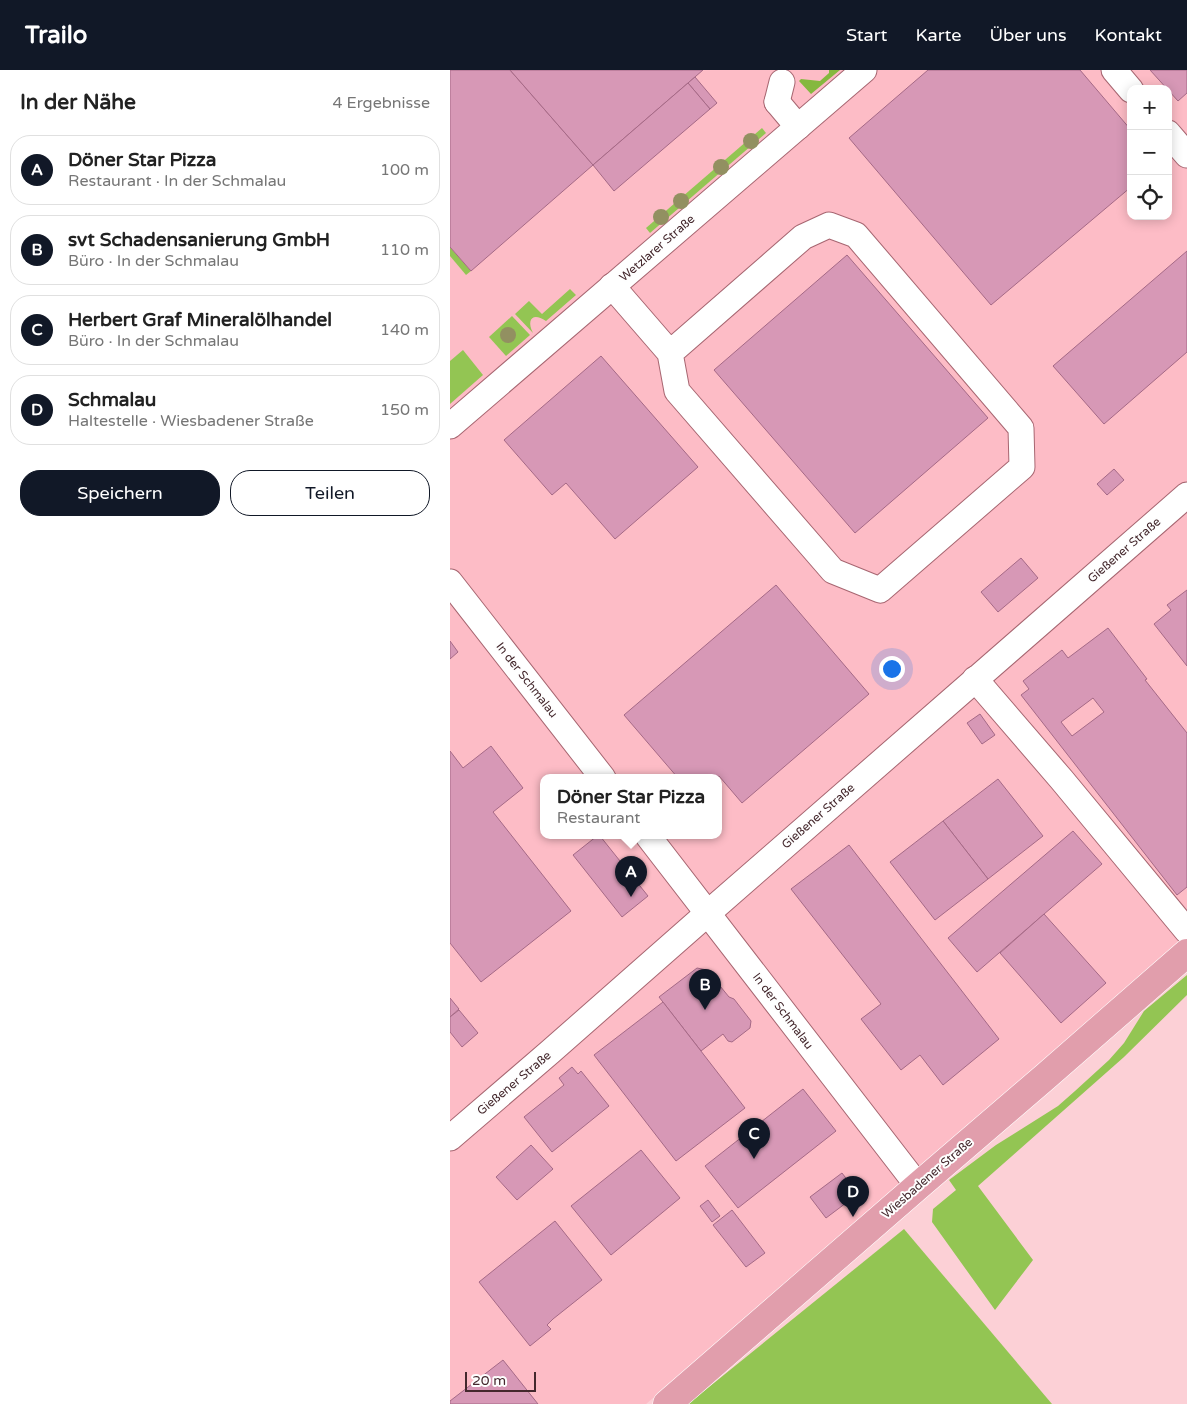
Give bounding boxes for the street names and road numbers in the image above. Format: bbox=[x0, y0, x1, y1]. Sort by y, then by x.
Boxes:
street label: Wetzlarer Straße bbox=[617, 212, 697, 284]
street label: Gießener Straße bbox=[1085, 514, 1163, 585]
street label: In der Schmalau bbox=[493, 640, 561, 720]
street label: Gießener Straße bbox=[779, 780, 857, 851]
street label: In der Schmalau bbox=[750, 970, 816, 1052]
street label: Gießener Straße bbox=[474, 1048, 554, 1118]
street label: Wiesbadener Straße bbox=[879, 1135, 975, 1221]

